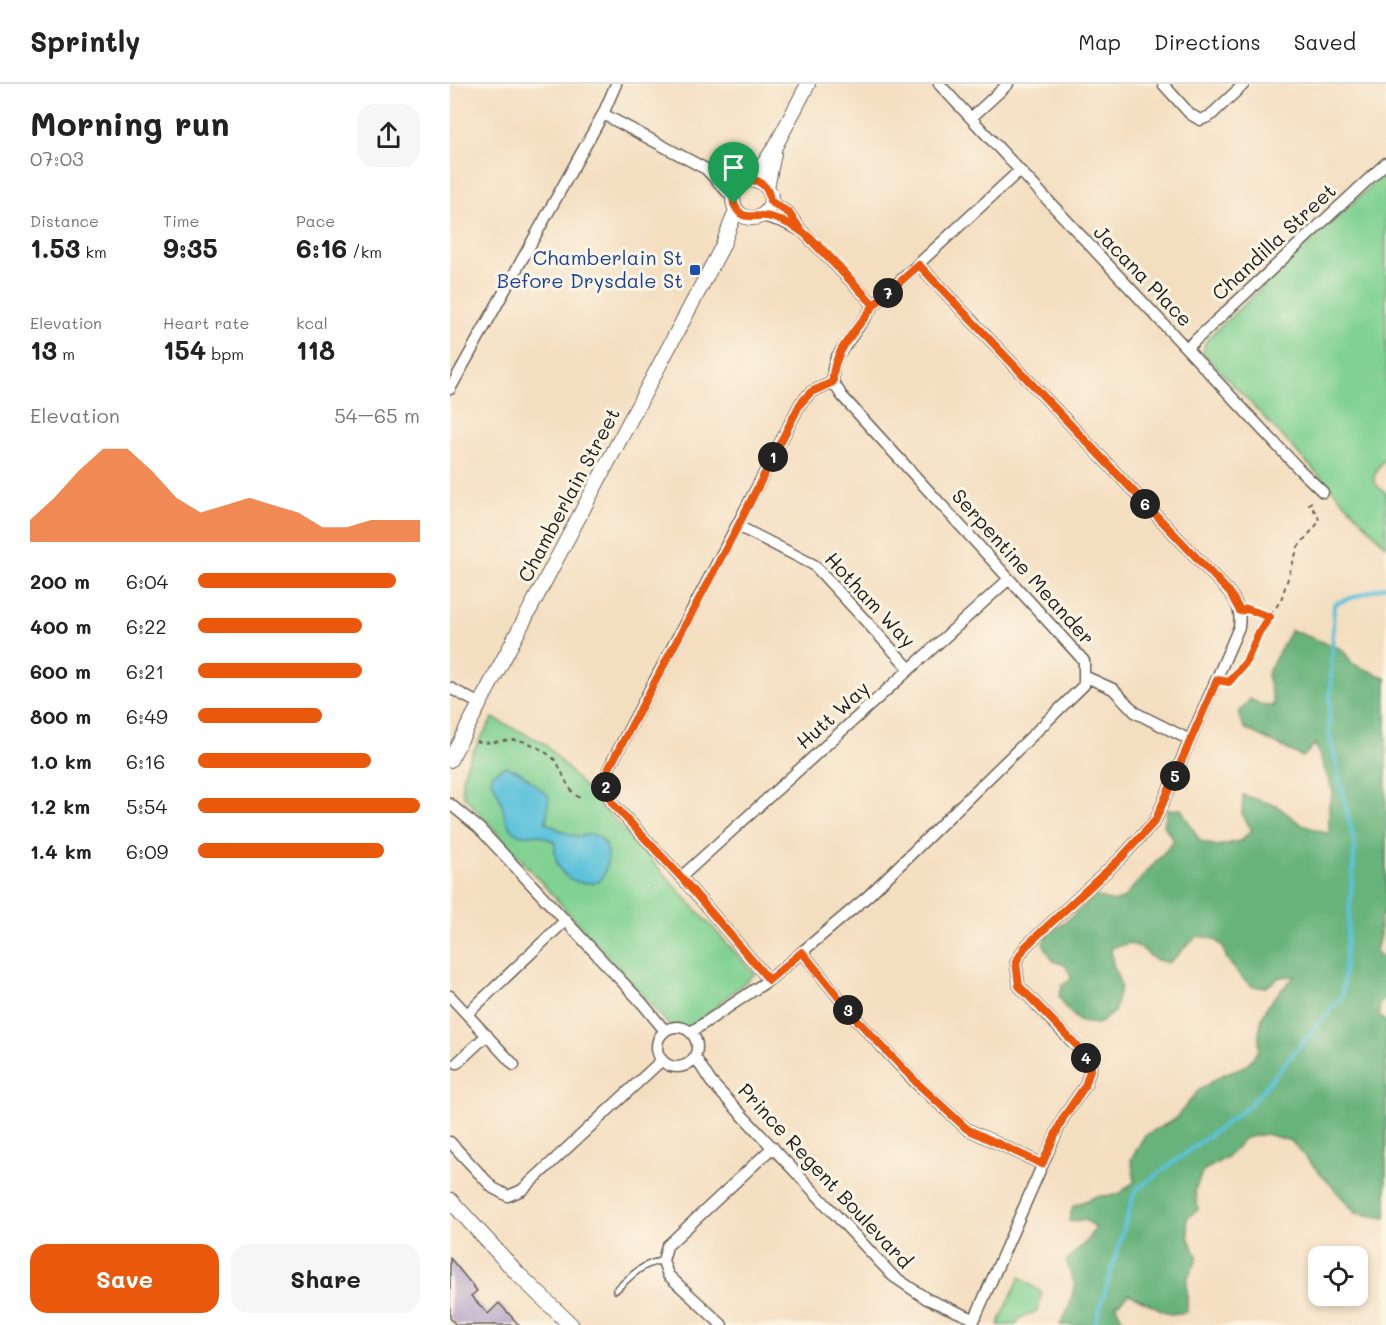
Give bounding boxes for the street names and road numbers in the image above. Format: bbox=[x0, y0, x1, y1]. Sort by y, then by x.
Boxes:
street label: Chandilla Street bbox=[1206, 177, 1341, 305]
street label: Jacana Place bbox=[1089, 219, 1199, 332]
street label: Chamberlain Street bbox=[511, 403, 625, 586]
street label: Serpentine Meander bbox=[947, 483, 1101, 650]
street label: Hotham Way bbox=[820, 546, 922, 653]
street label: Hutt Way bbox=[790, 675, 874, 754]
street label: Prince Regent Boulevard bbox=[733, 1077, 918, 1273]

